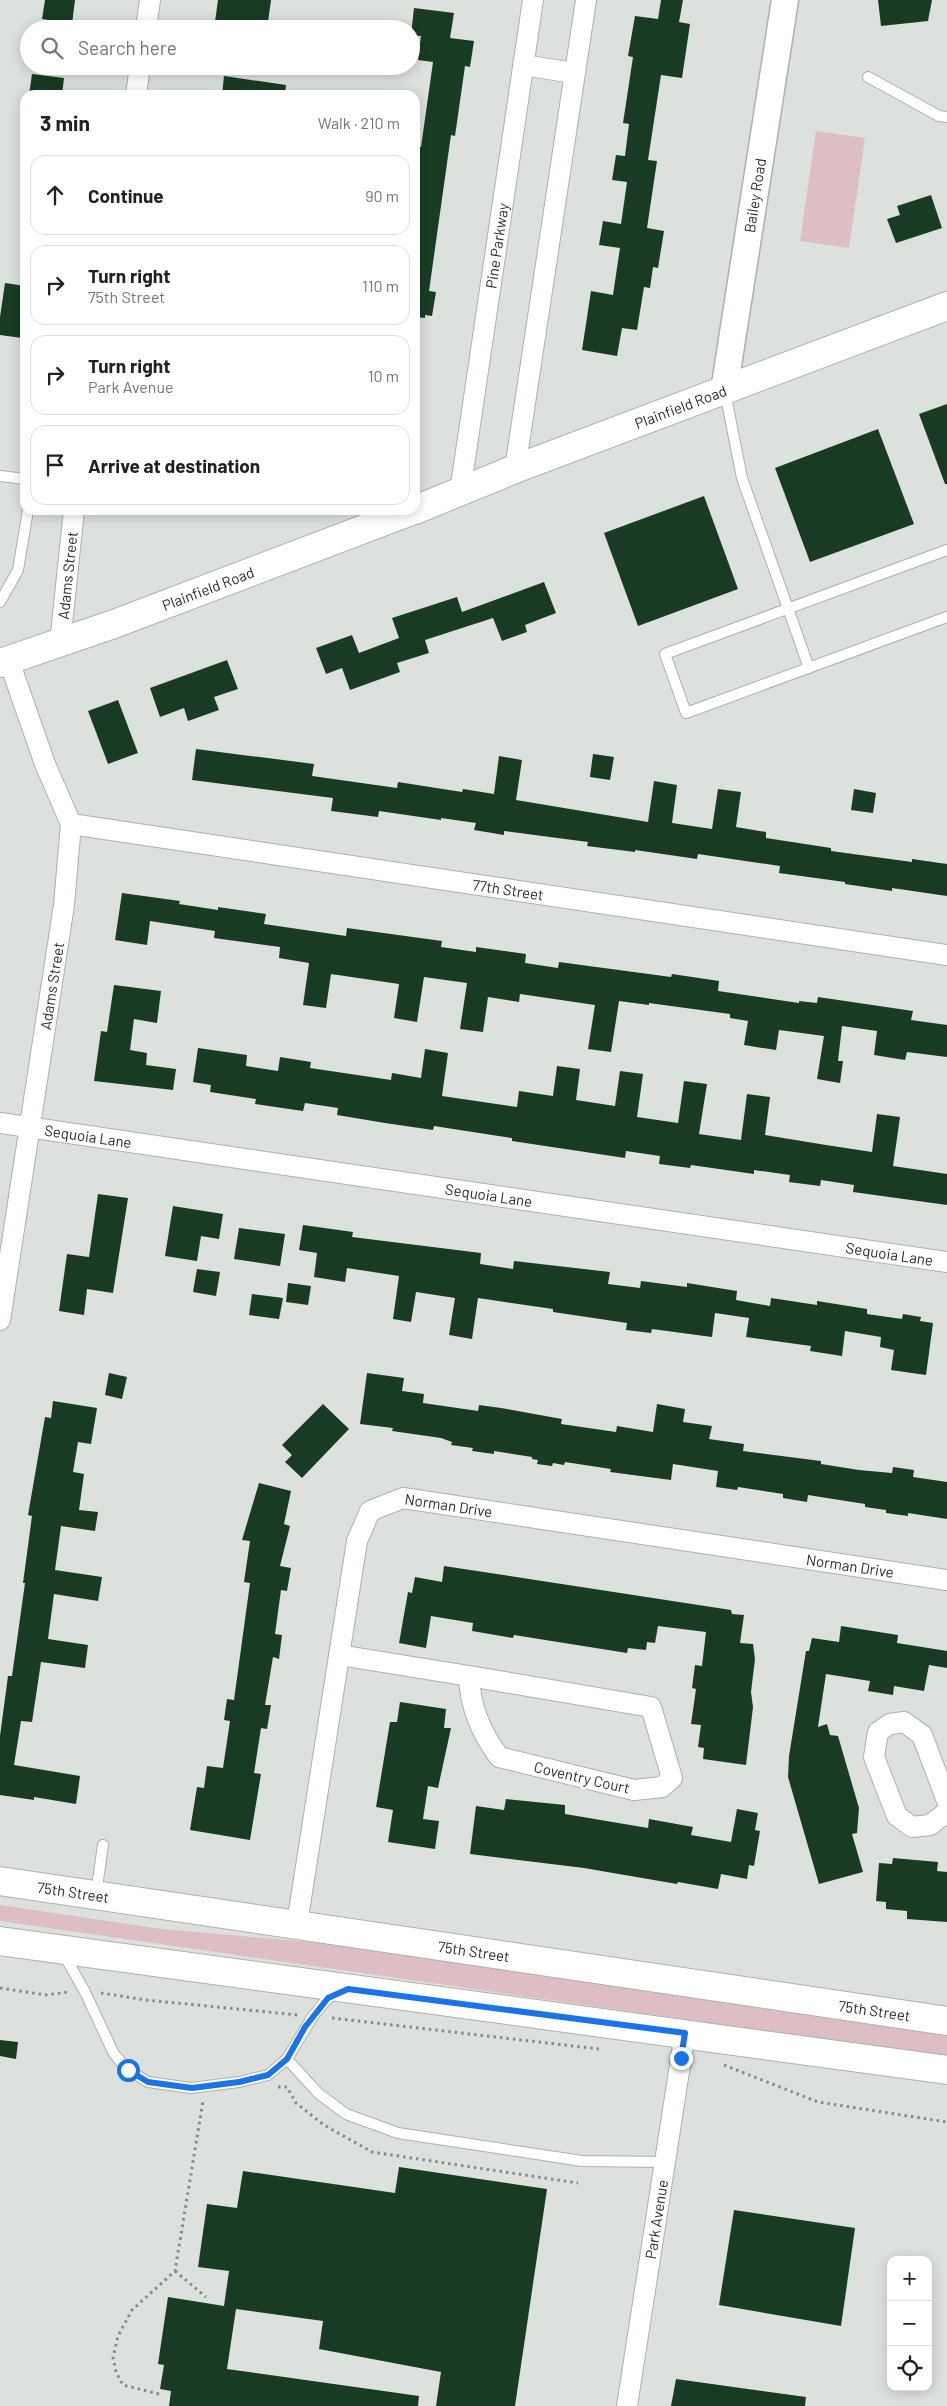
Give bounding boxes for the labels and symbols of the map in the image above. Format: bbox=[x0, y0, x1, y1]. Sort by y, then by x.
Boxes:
street label: Bailey Road bbox=[740, 157, 769, 234]
street label: Pine Parkway bbox=[481, 202, 512, 290]
street label: Plainfield Road bbox=[632, 381, 729, 432]
street label: Adams Street bbox=[54, 530, 81, 620]
street label: Plainfield Road bbox=[159, 563, 256, 614]
street label: 77th Street bbox=[471, 875, 545, 904]
street label: Adams Street bbox=[36, 941, 67, 1031]
street label: Sequoia Lane bbox=[43, 1121, 133, 1151]
street label: Sequoia Lane bbox=[444, 1179, 534, 1210]
street label: Sequoia Lane bbox=[845, 1238, 934, 1269]
street label: Norman Drive bbox=[404, 1489, 494, 1520]
street label: Norman Drive bbox=[805, 1550, 895, 1581]
street label: Coventry Court bbox=[532, 1757, 632, 1797]
street label: 75th Street bbox=[36, 1878, 110, 1906]
street label: 75th Street bbox=[437, 1937, 511, 1965]
street label: 75th Street bbox=[837, 1996, 912, 2024]
route end bbox=[670, 2047, 693, 2070]
route start bbox=[117, 2059, 140, 2082]
street label: Park Avenue bbox=[641, 2178, 671, 2260]

